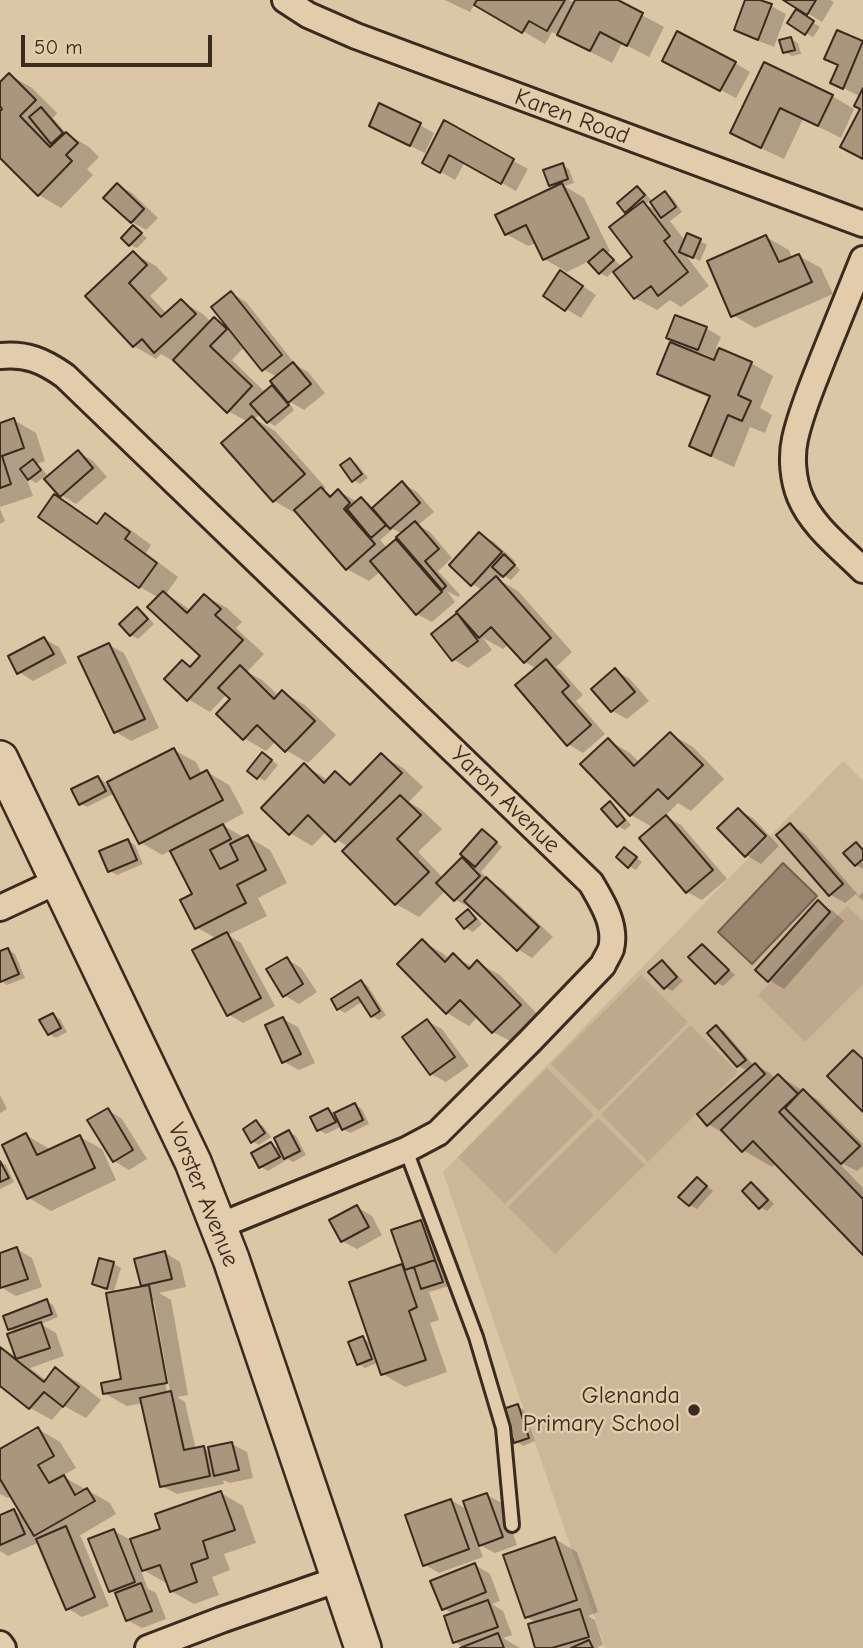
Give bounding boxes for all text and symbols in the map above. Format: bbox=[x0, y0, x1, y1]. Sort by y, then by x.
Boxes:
scale bar bbox=[24, 21, 215, 65]
text: 50 m bbox=[34, 35, 83, 59]
street label: Karen Road bbox=[511, 83, 633, 151]
street label: Yaron Avenue bbox=[444, 741, 566, 859]
street label: Vorster Avenue bbox=[161, 1119, 245, 1271]
place label: Glenanda Primary School bbox=[523, 1382, 680, 1438]
marker: Glenanda Primary School bbox=[686, 1402, 702, 1418]

